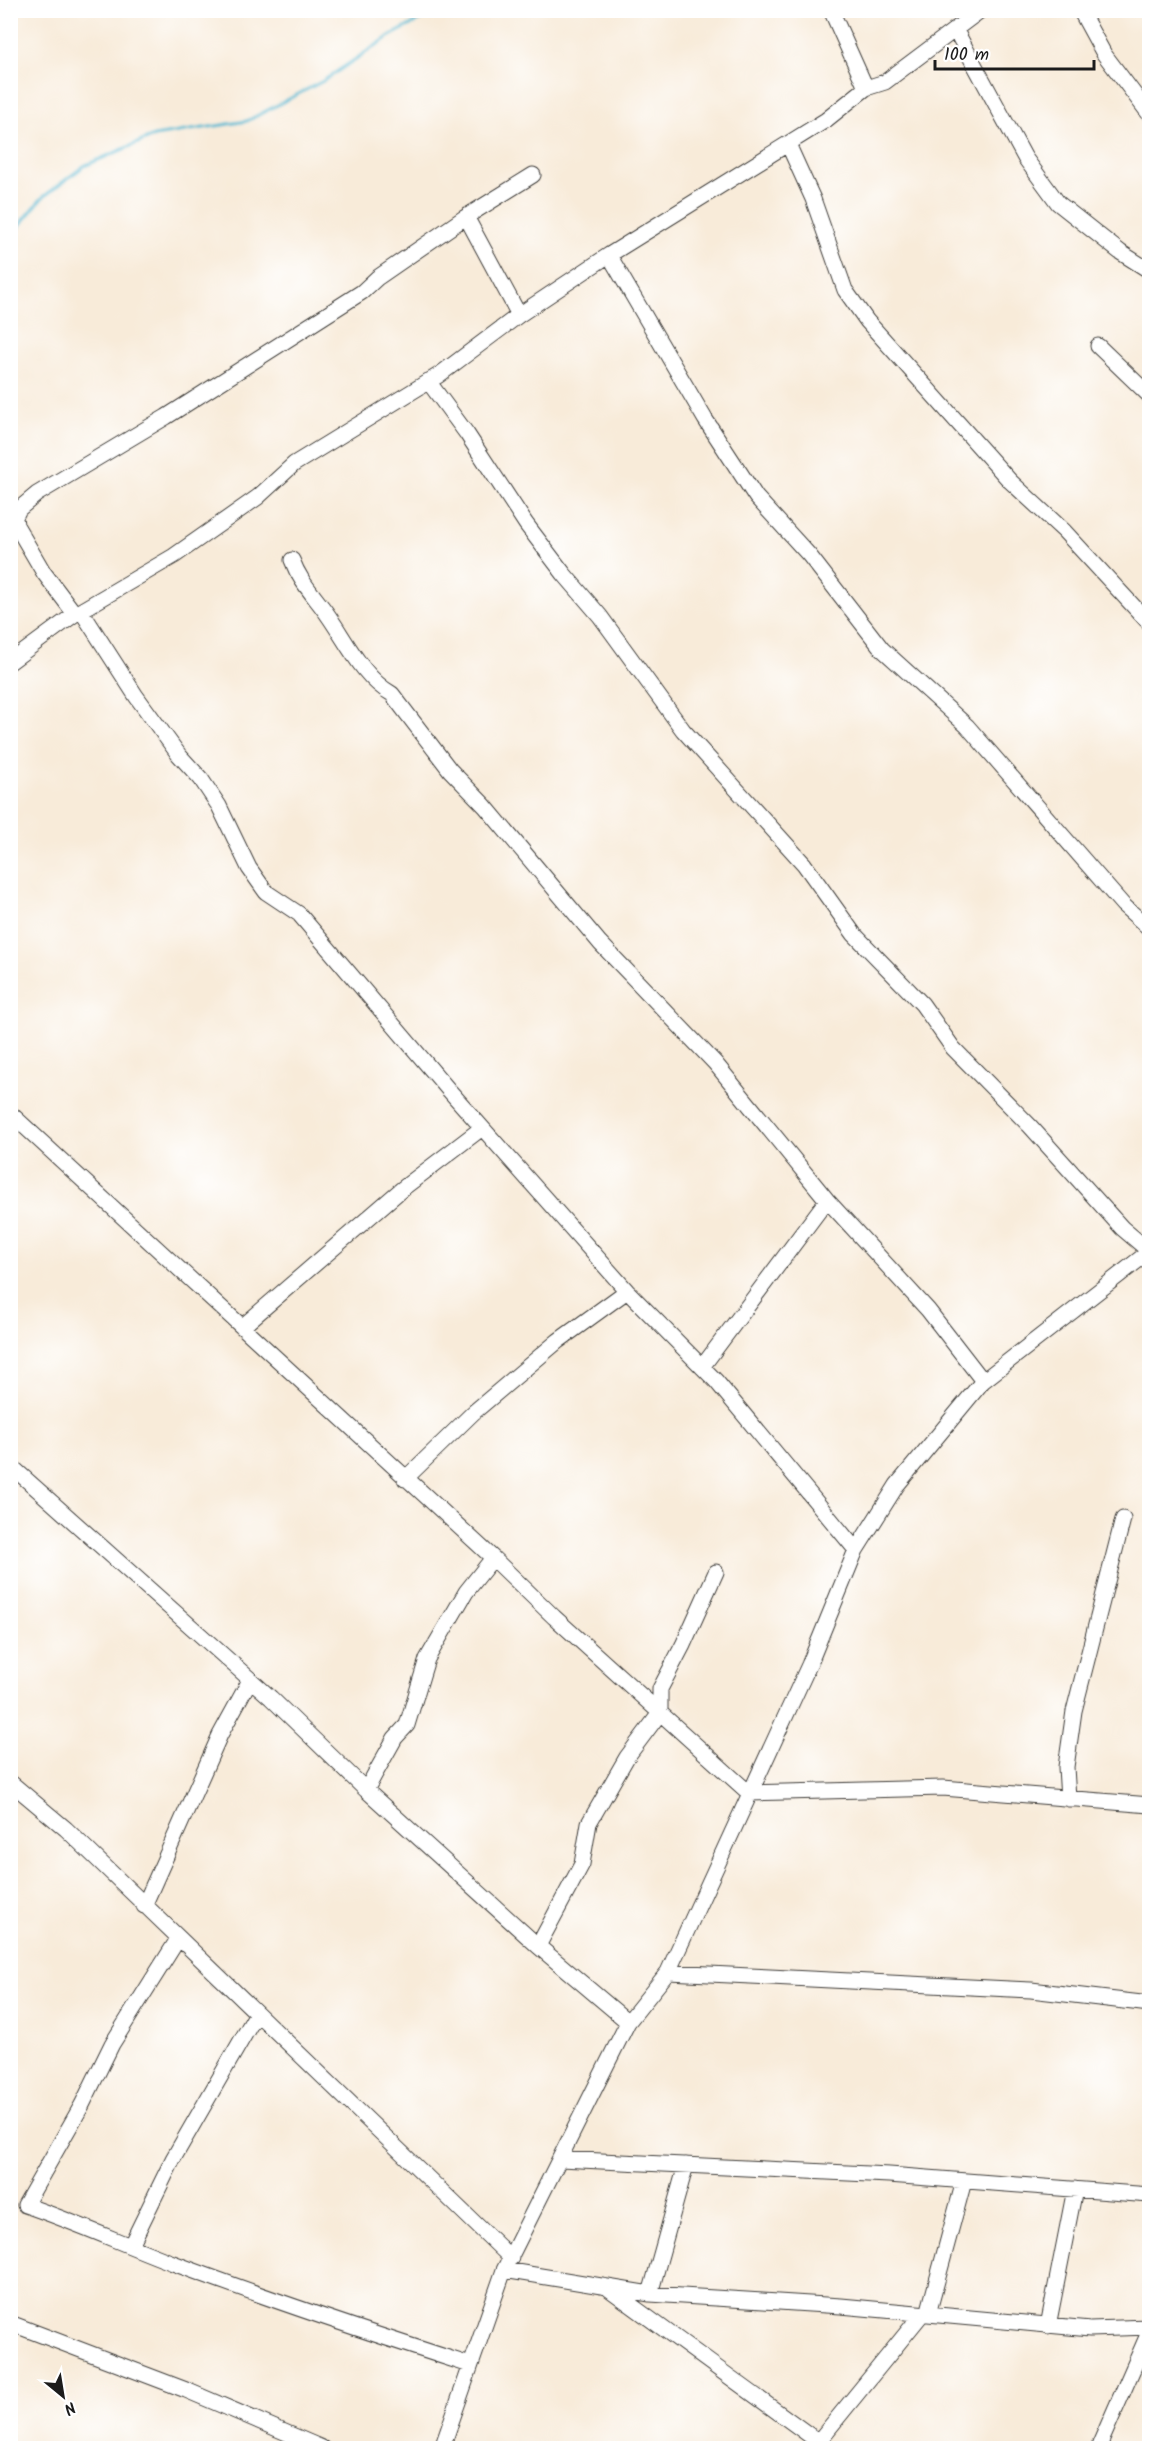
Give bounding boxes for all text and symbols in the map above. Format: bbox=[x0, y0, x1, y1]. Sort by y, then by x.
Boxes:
scale bar bbox=[935, 33, 1094, 71]
text: 100 m bbox=[944, 41, 989, 70]
north arrow bbox=[33, 2366, 93, 2426]
text: N bbox=[59, 2394, 80, 2421]

